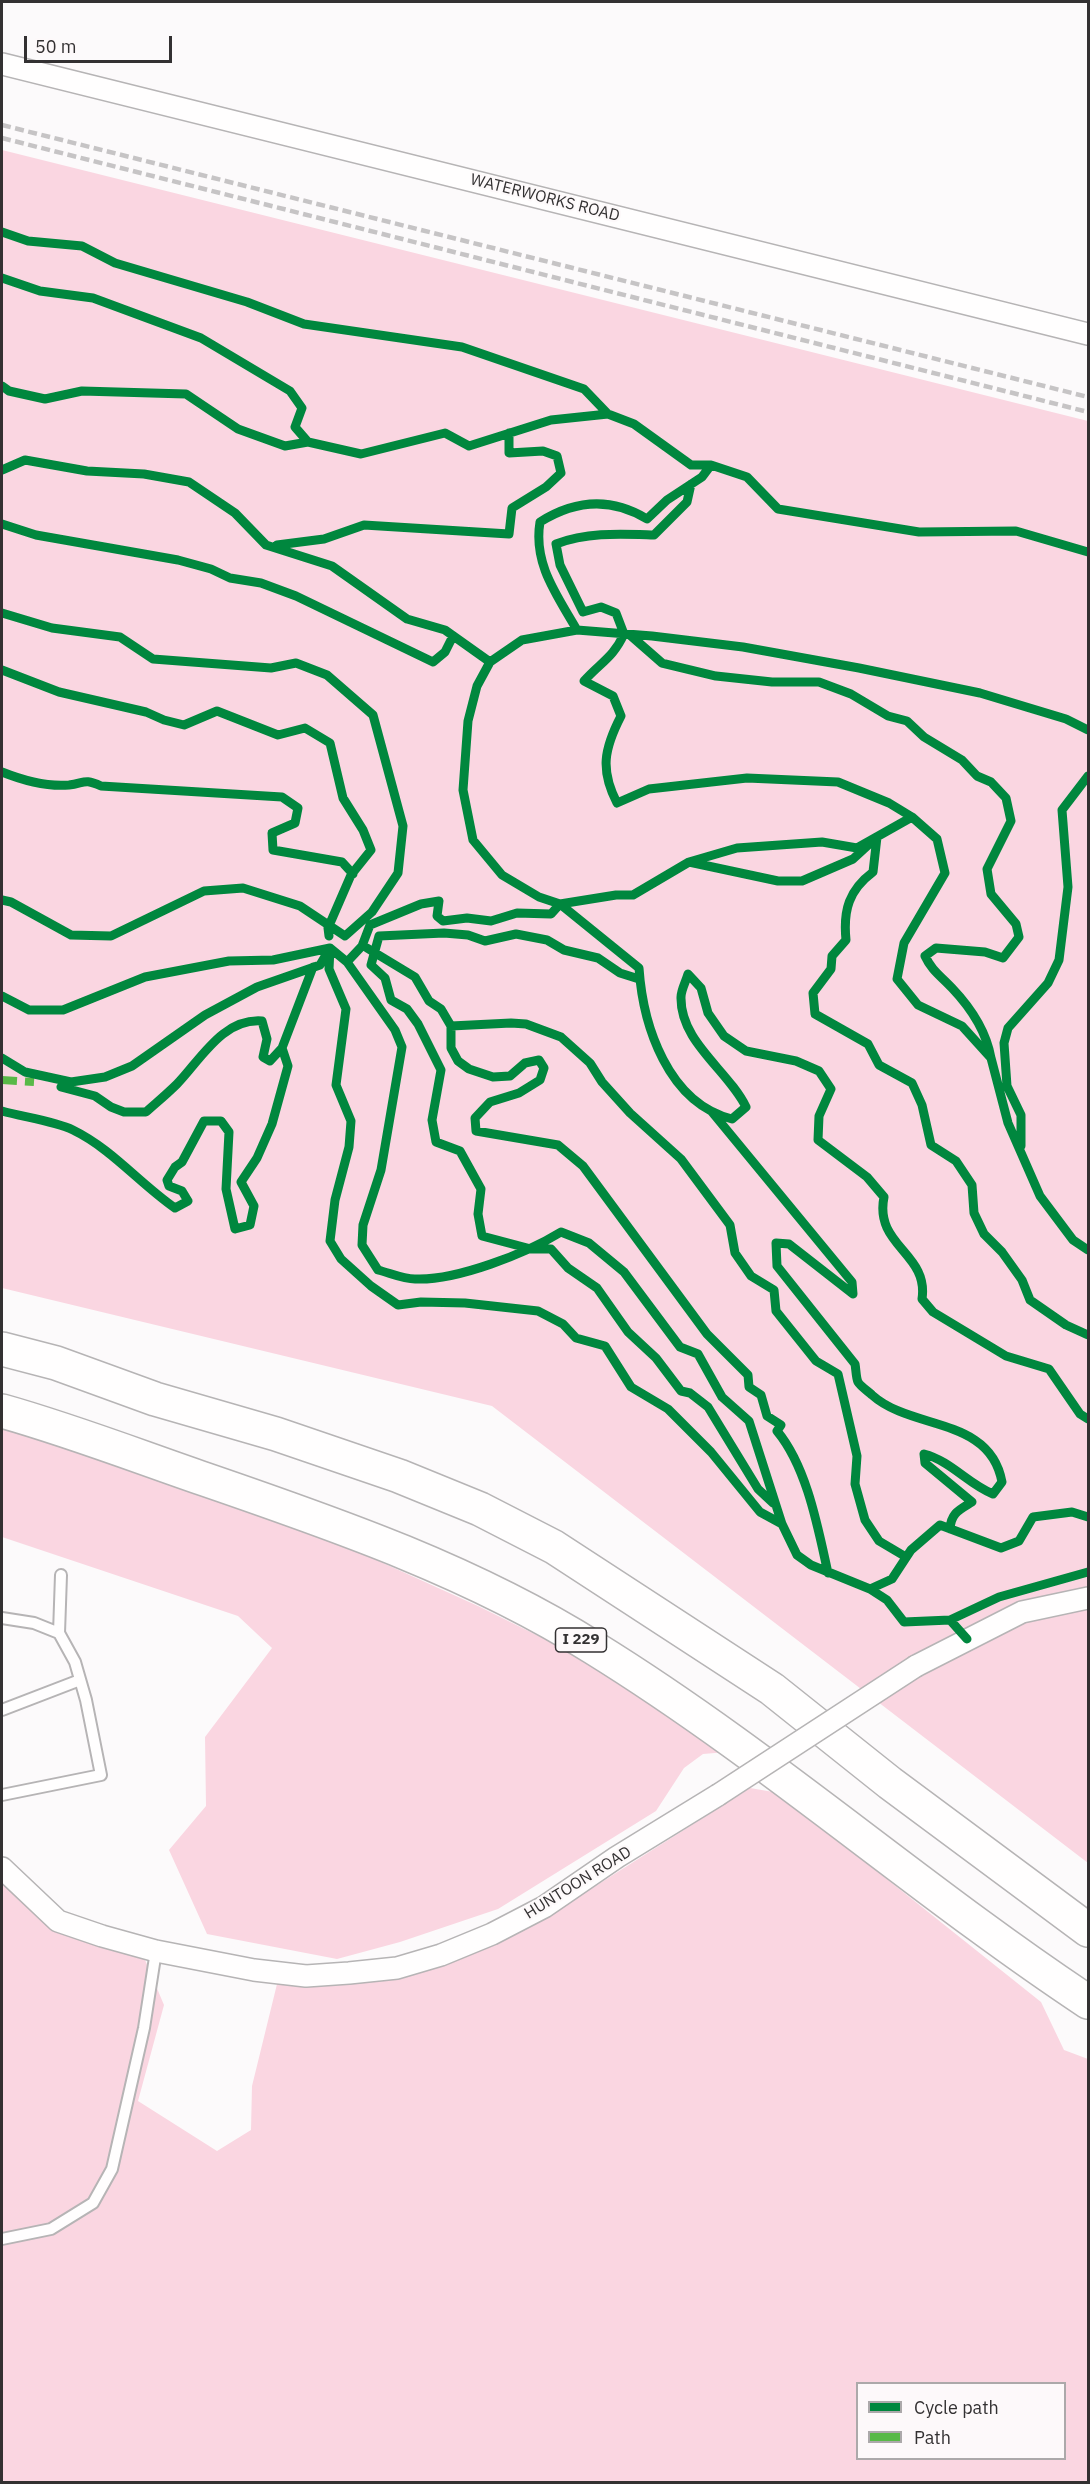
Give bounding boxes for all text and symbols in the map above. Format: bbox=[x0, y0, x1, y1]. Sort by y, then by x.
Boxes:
scale bar bbox=[27, 24, 176, 62]
text: 50 m bbox=[35, 35, 77, 58]
street label: WATERWORKS ROAD bbox=[468, 170, 622, 226]
road number: I 229 bbox=[556, 1628, 606, 1652]
street label: HUNTOON ROAD bbox=[521, 1842, 635, 1924]
legend bbox=[856, 2382, 1066, 2460]
text: Cycle path bbox=[914, 2396, 999, 2419]
text: Path bbox=[914, 2426, 951, 2449]

